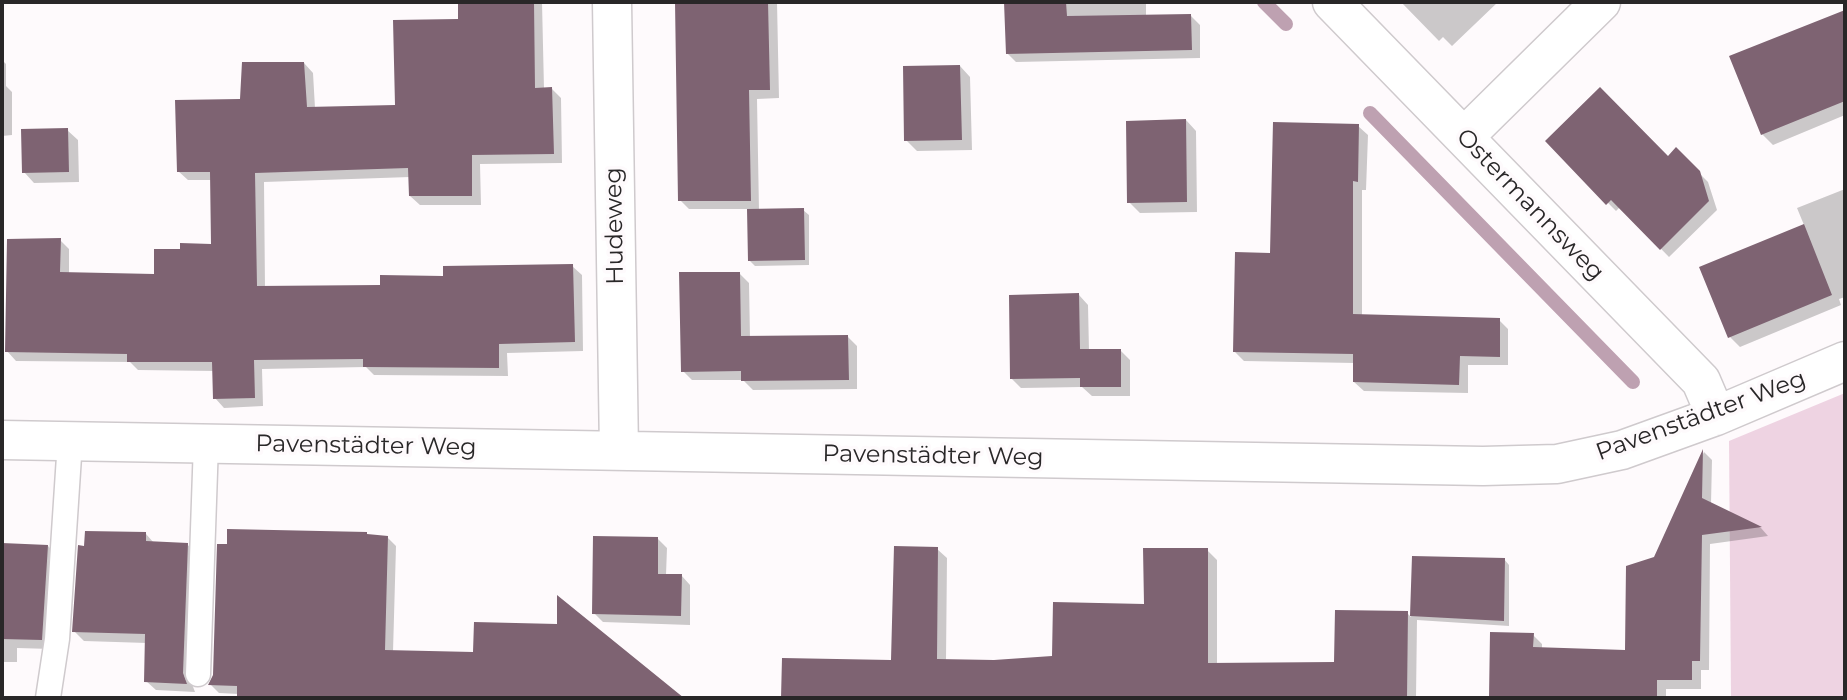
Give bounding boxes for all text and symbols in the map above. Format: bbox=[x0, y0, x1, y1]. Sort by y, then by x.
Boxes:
street label: Ostermannsweg bbox=[1450, 123, 1610, 287]
street label: Hudeweg bbox=[600, 167, 630, 285]
street label: Pavenstädter Weg bbox=[1592, 365, 1810, 467]
street label: Pavenstädter Weg bbox=[255, 430, 477, 462]
street label: Pavenstädter Weg bbox=[822, 440, 1044, 472]

